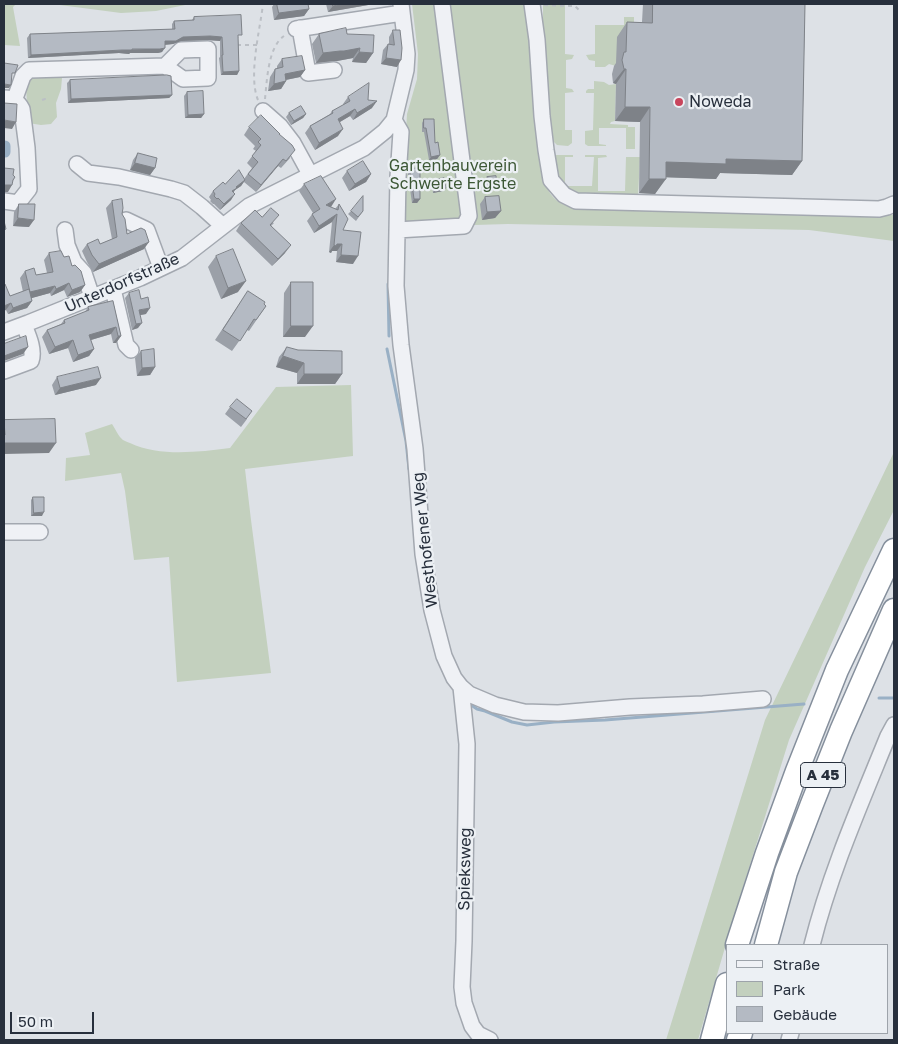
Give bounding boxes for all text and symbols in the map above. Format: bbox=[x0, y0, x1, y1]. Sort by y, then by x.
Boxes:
place label: Noweda bbox=[689, 92, 752, 112]
marker: Noweda bbox=[673, 96, 685, 108]
park label: Gartenbauverein Schwerte Ergste bbox=[389, 156, 517, 194]
street label: Unterdorfstraße bbox=[62, 249, 182, 317]
street label: Westhofener Weg bbox=[408, 471, 442, 609]
road number: A 45 bbox=[800, 762, 846, 788]
street label: Spieksweg bbox=[455, 827, 475, 911]
legend bbox=[726, 944, 888, 1034]
text: Straße bbox=[773, 955, 820, 973]
text: Park bbox=[773, 980, 805, 998]
scale bar bbox=[12, 1002, 96, 1034]
text: Gebäude bbox=[773, 1005, 837, 1023]
text: 50 m bbox=[18, 1012, 53, 1030]

